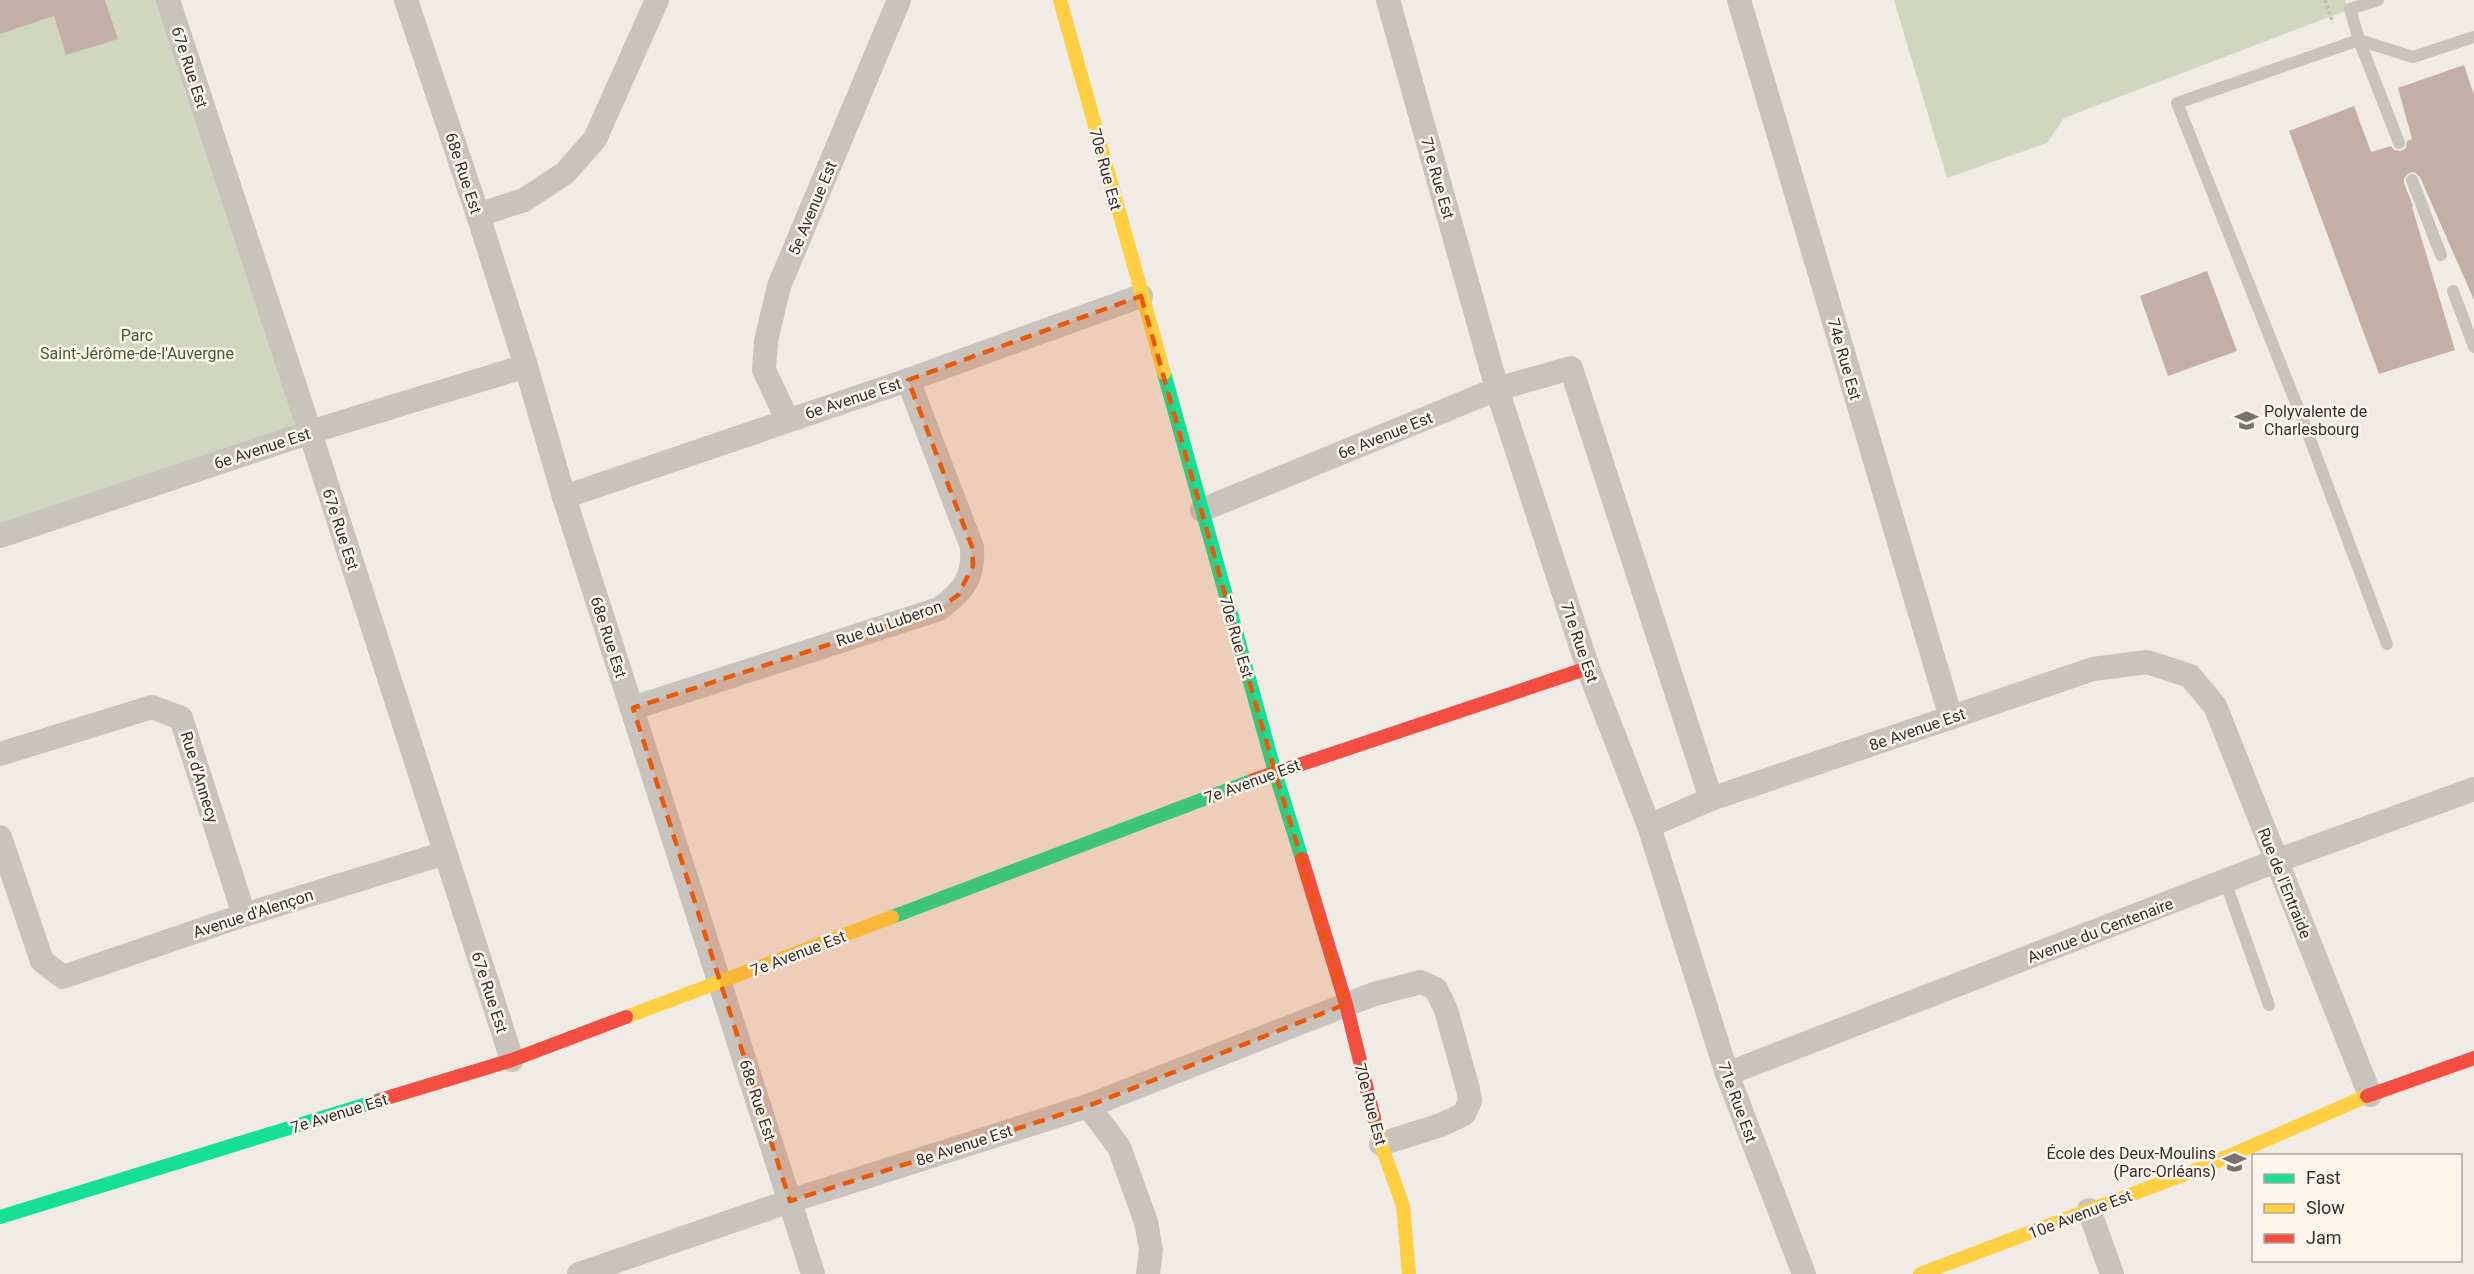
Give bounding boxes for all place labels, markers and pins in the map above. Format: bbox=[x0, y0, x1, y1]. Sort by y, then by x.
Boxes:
place label: Polyvalente de Charlesbourg bbox=[2264, 402, 2367, 439]
school or university icon: Polyvalente de Charlesbourg bbox=[2233, 407, 2259, 433]
place label: École des Deux-Moulins (Parc-Orléans) bbox=[2047, 1144, 2216, 1181]
school or university icon: École des Deux-Moulins (Parc-Orléans) bbox=[2221, 1149, 2247, 1175]

